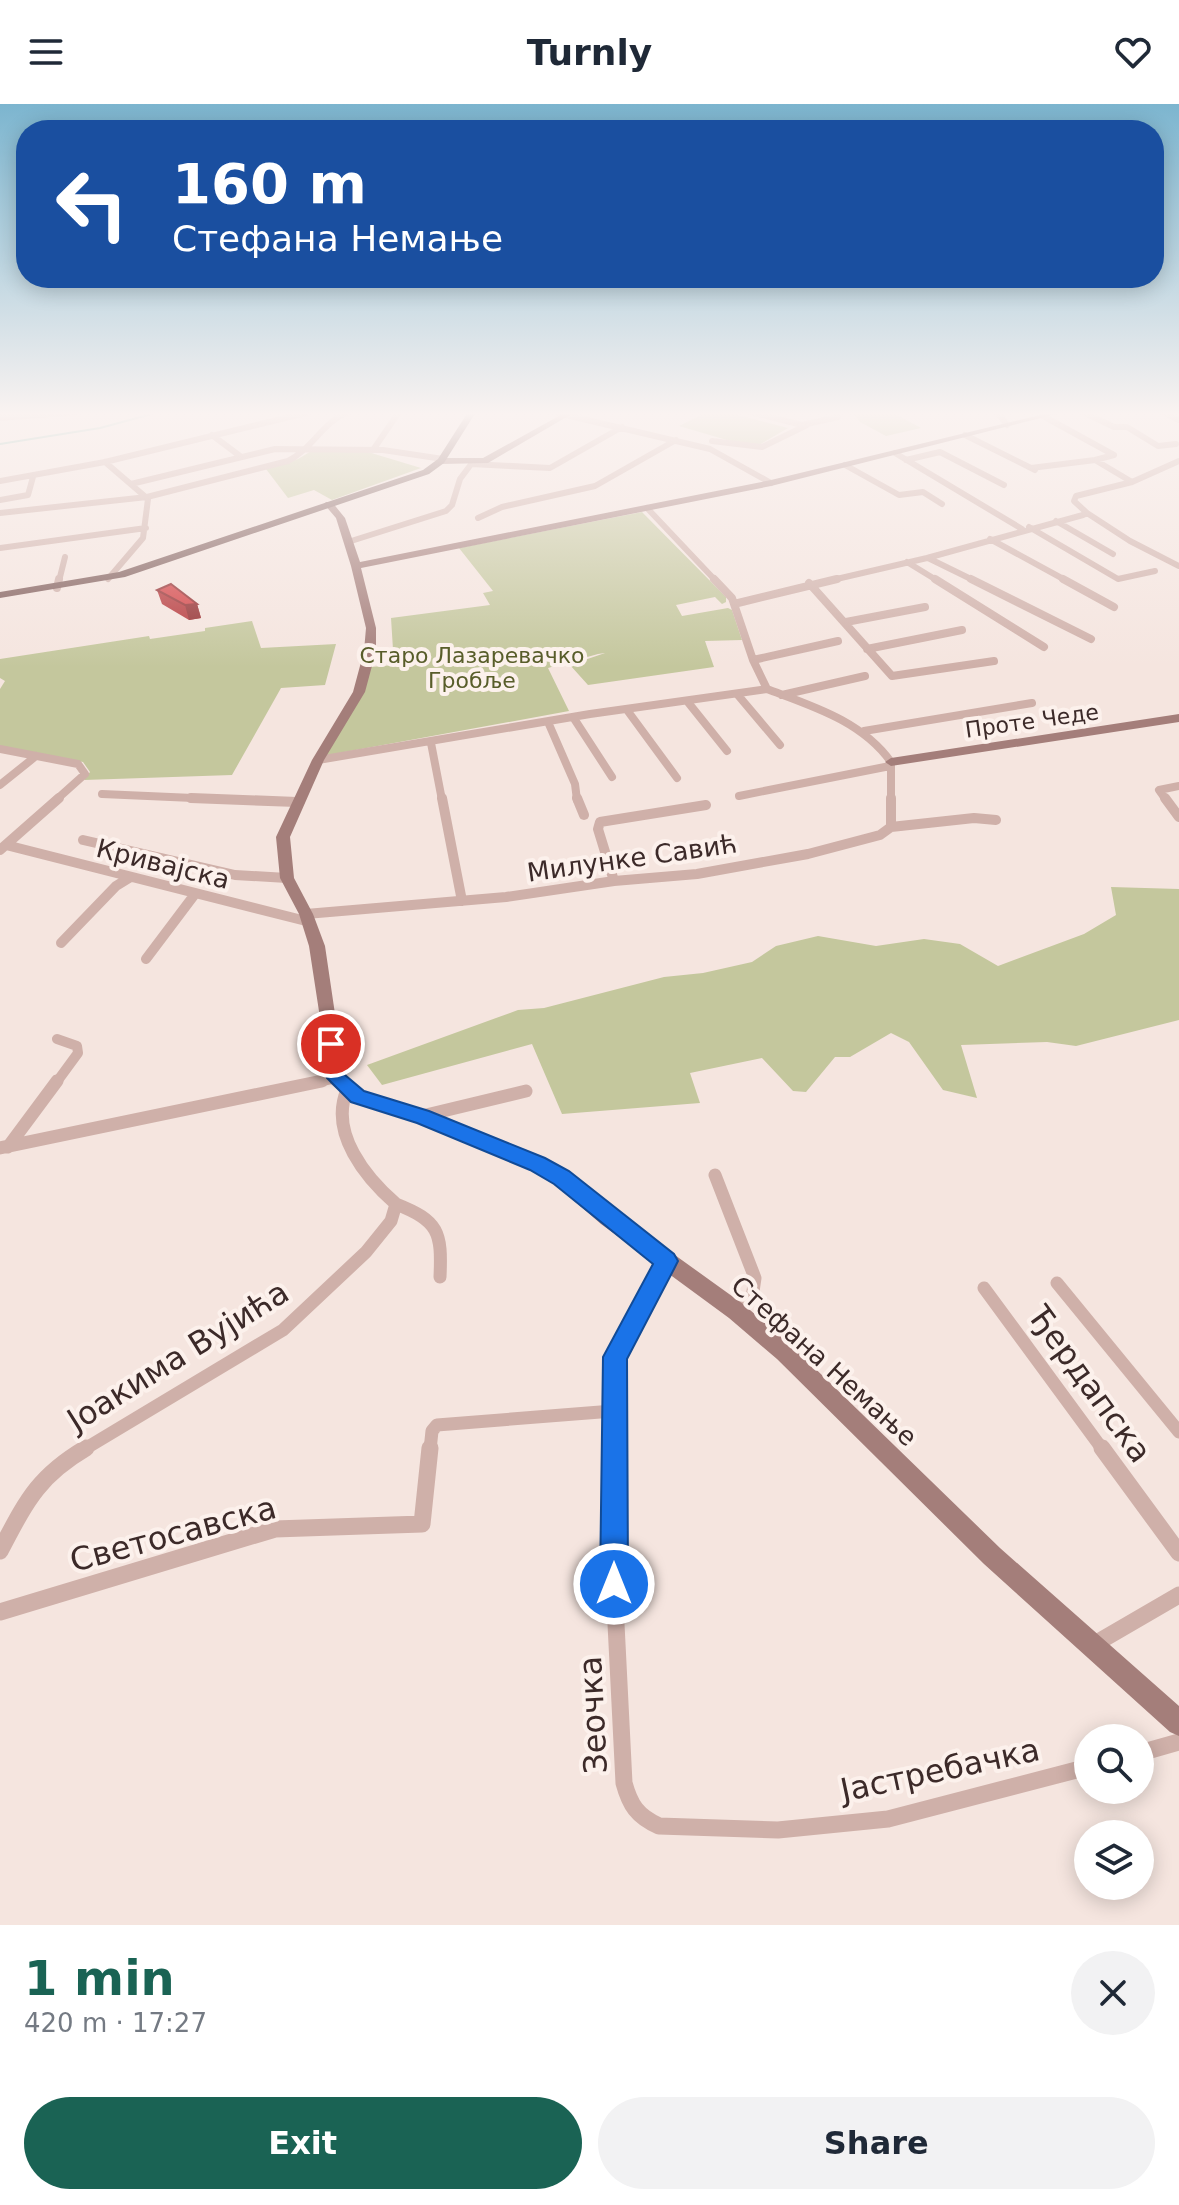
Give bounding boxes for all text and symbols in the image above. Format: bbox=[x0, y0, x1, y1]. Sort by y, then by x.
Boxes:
icon: menu bbox=[24, 30, 68, 74]
icon: heart bbox=[1111, 30, 1155, 74]
text: Turnly bbox=[527, 32, 652, 73]
text: 160 m bbox=[172, 151, 367, 216]
icon: left bbox=[40, 152, 144, 256]
text: Стефана Немање bbox=[172, 218, 503, 259]
park label: Старо Лазаревачко Гробље bbox=[360, 643, 584, 693]
street label: Проте Чеде bbox=[964, 699, 1100, 743]
street label: Милунке Савић bbox=[525, 828, 739, 888]
street label: Кривајска bbox=[93, 833, 233, 895]
pin bbox=[297, 1010, 365, 1078]
icon: arrive bbox=[309, 1022, 353, 1066]
street label: Стефана Немање bbox=[725, 1270, 923, 1452]
street label: Јоакима Вујића bbox=[59, 1273, 296, 1440]
street label: Ђердапска bbox=[1020, 1297, 1160, 1470]
street label: Светосавска bbox=[66, 1488, 280, 1580]
position arrow bbox=[572, 1542, 656, 1626]
street label: Зеочка bbox=[571, 1655, 615, 1775]
map controls bbox=[1074, 1724, 1154, 1900]
button: search bbox=[1074, 1724, 1154, 1804]
street label: Јастребачка bbox=[835, 1730, 1043, 1810]
button: layers bbox=[1074, 1820, 1154, 1900]
text: 1 min bbox=[24, 1950, 175, 2006]
button: close bbox=[1071, 1951, 1155, 2035]
text: 420 m · 17:27 bbox=[24, 2008, 207, 2038]
button: Exit bbox=[24, 2097, 582, 2189]
button: Share bbox=[598, 2097, 1155, 2189]

